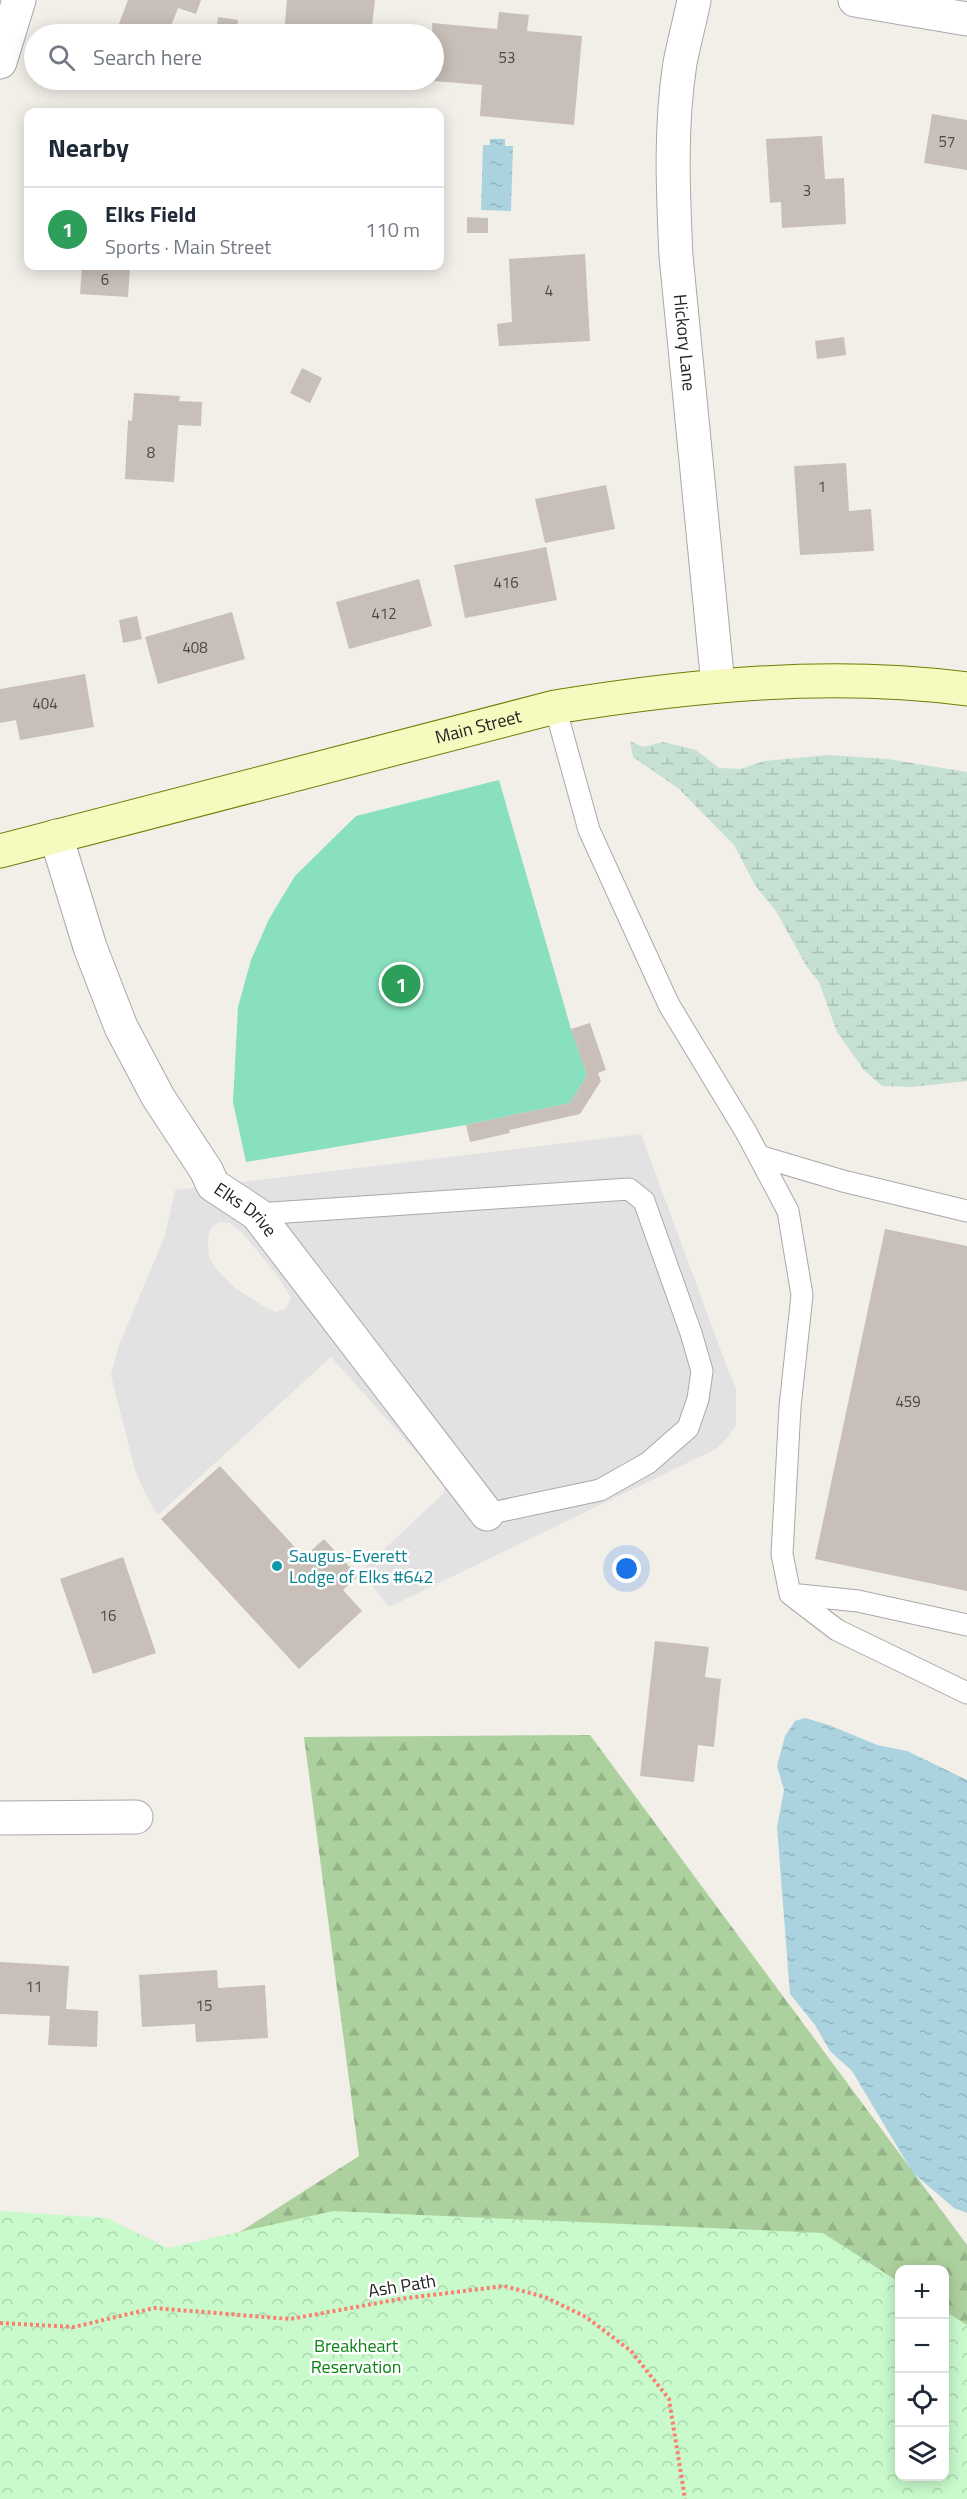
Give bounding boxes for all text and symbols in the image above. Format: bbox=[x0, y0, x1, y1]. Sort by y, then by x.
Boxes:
search box bbox=[24, 24, 444, 90]
text: Search here bbox=[93, 40, 202, 74]
icon: search bbox=[45, 41, 78, 74]
house number: 53 bbox=[499, 46, 515, 69]
text: Nearby bbox=[48, 128, 129, 167]
house number: 57 bbox=[939, 130, 955, 153]
house number: 3 bbox=[803, 179, 811, 202]
text: Elks Field bbox=[105, 197, 196, 231]
text: 1 bbox=[62, 214, 73, 245]
text: 110 m bbox=[365, 214, 420, 245]
text: Sports · Main Street bbox=[105, 231, 271, 262]
house number: 6 bbox=[101, 268, 109, 291]
house number: 4 bbox=[545, 279, 553, 302]
street label: Hickory Lane bbox=[667, 293, 703, 392]
house number: 8 bbox=[147, 441, 155, 464]
house number: 1 bbox=[818, 475, 826, 498]
house number: 416 bbox=[493, 571, 519, 594]
house number: 412 bbox=[371, 602, 397, 625]
house number: 408 bbox=[182, 636, 208, 659]
house number: 404 bbox=[32, 692, 58, 715]
street label: Main Street bbox=[432, 702, 525, 751]
pin: 1 bbox=[382, 962, 420, 1006]
street label: Elks Drive bbox=[209, 1175, 284, 1242]
house number: 459 bbox=[895, 1390, 921, 1413]
place label: Saugus-Everett Lodge of Elks #642 bbox=[289, 1542, 434, 1590]
your location bbox=[612, 1554, 641, 1583]
marker: Saugus-Everett Lodge of Elks #642 bbox=[270, 1559, 284, 1573]
house number: 16 bbox=[100, 1604, 116, 1627]
house number: 11 bbox=[26, 1975, 42, 1998]
house number: 15 bbox=[196, 1994, 212, 2017]
map controls bbox=[895, 2265, 949, 2481]
button: + bbox=[895, 2265, 949, 2319]
street label: Ash Path bbox=[366, 2267, 438, 2304]
button: − bbox=[895, 2319, 949, 2373]
park label: Breakheart Reservation bbox=[311, 2332, 401, 2380]
button: locate bbox=[895, 2373, 949, 2427]
button: layers bbox=[895, 2427, 949, 2481]

